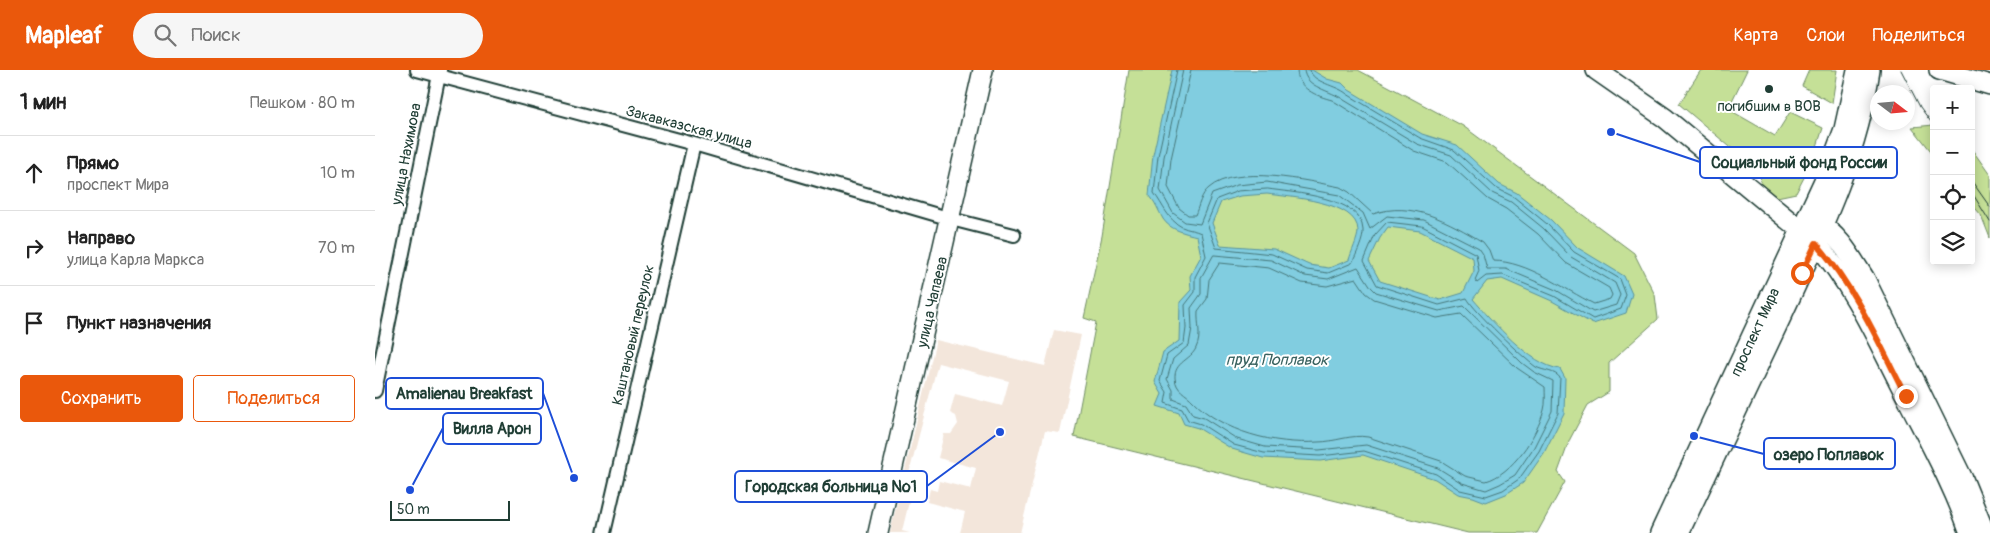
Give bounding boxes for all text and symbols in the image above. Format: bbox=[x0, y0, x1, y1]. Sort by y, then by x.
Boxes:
search box bbox=[133, 13, 483, 58]
text: Mapleaf bbox=[25, 21, 103, 50]
icon: search bbox=[151, 21, 179, 49]
text: Поиск bbox=[191, 23, 241, 47]
text: Карта bbox=[1734, 24, 1778, 47]
text: Слои bbox=[1806, 24, 1844, 47]
text: Поделиться bbox=[1872, 24, 1965, 47]
marker: погибшим в ВОВ bbox=[1763, 83, 1775, 95]
north arrow bbox=[1870, 85, 1915, 130]
map controls bbox=[1930, 85, 1975, 265]
button: + bbox=[1930, 85, 1975, 130]
text: 1 мин bbox=[20, 89, 66, 116]
text: Пешком · 80 m bbox=[250, 93, 355, 113]
place label: погибшим в ВОВ bbox=[1717, 97, 1821, 116]
street label: улица Нахимова bbox=[387, 101, 426, 208]
street label: Закавказская улица bbox=[624, 101, 754, 153]
button: − bbox=[1930, 130, 1975, 175]
callout: Социальный фонд России bbox=[1700, 147, 1897, 178]
text: Прямо bbox=[67, 151, 119, 175]
text: Социальный фонд России bbox=[1711, 153, 1888, 173]
icon: ahead bbox=[20, 159, 48, 187]
text: 10 m bbox=[320, 163, 355, 183]
text: проспект Мира bbox=[67, 175, 169, 195]
button: locate bbox=[1930, 175, 1975, 220]
button: layers bbox=[1930, 220, 1975, 265]
text: Направо bbox=[67, 226, 135, 250]
icon: right bbox=[20, 234, 48, 262]
text: 70 m bbox=[318, 238, 355, 258]
text: улица Карла Маркса bbox=[67, 250, 204, 270]
street label: улица Чапаева bbox=[913, 255, 952, 351]
route start bbox=[1791, 262, 1814, 285]
street label: Каштановый переулок bbox=[608, 263, 659, 407]
street label: проспект Мира bbox=[1727, 285, 1784, 379]
icon: arrive bbox=[20, 309, 48, 337]
text: Пункт назначения bbox=[67, 311, 211, 335]
water label: пруд Поплавок bbox=[1226, 350, 1330, 370]
button: Сохранить bbox=[20, 375, 183, 422]
button: Поделиться bbox=[193, 375, 355, 422]
callout: Amalienau Breakfast bbox=[386, 378, 543, 409]
text: Amalienau Breakfast bbox=[396, 384, 533, 404]
route end bbox=[1895, 385, 1918, 408]
callout: Вилла Арон bbox=[443, 413, 541, 444]
text: Вилла Арон bbox=[453, 419, 531, 439]
callout: озеро Поплавок bbox=[1764, 438, 1895, 469]
text: озеро Поплавок bbox=[1773, 445, 1884, 465]
callout: Городская больница №1 bbox=[735, 471, 927, 502]
text: Городская больница №1 bbox=[745, 477, 917, 497]
scale bar bbox=[390, 498, 510, 521]
text: 50 m bbox=[397, 501, 430, 518]

